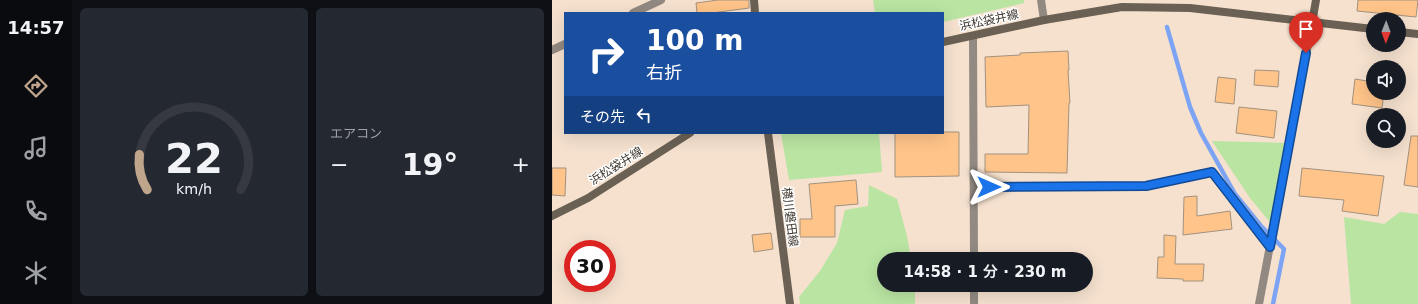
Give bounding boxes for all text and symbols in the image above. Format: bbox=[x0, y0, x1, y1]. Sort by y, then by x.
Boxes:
street label: 浜松袋井線 bbox=[958, 7, 1020, 33]
pin bbox=[1289, 12, 1323, 53]
north arrow bbox=[1366, 12, 1406, 52]
map controls bbox=[1366, 12, 1406, 148]
text: 14:57 bbox=[7, 17, 65, 38]
icon: arrive bbox=[1295, 18, 1317, 40]
text: 100 m bbox=[646, 24, 743, 57]
icon: right bbox=[580, 28, 632, 80]
button: sound bbox=[1366, 60, 1406, 100]
text: 右折 bbox=[646, 62, 682, 83]
icon: directions bbox=[22, 72, 50, 100]
icon: left bbox=[633, 104, 655, 126]
text: その先 bbox=[580, 108, 625, 126]
button: search bbox=[1366, 108, 1406, 148]
text: エアコン bbox=[330, 126, 382, 141]
icon: music bbox=[22, 134, 50, 162]
text: 22 bbox=[165, 134, 223, 183]
street label: 浜松袋井線 bbox=[587, 144, 645, 188]
text: 19° bbox=[402, 147, 458, 182]
text: − bbox=[330, 152, 348, 177]
text: + bbox=[512, 152, 530, 177]
position arrow bbox=[968, 166, 1010, 208]
text: km/h bbox=[176, 181, 212, 197]
street label: 横川磐田線 bbox=[779, 186, 801, 248]
icon: phone bbox=[22, 197, 50, 225]
speed limit sign: 30 bbox=[564, 240, 616, 292]
icon: climate bbox=[22, 259, 50, 287]
text: 14:58 · 1 分 · 230 m bbox=[904, 263, 1066, 281]

